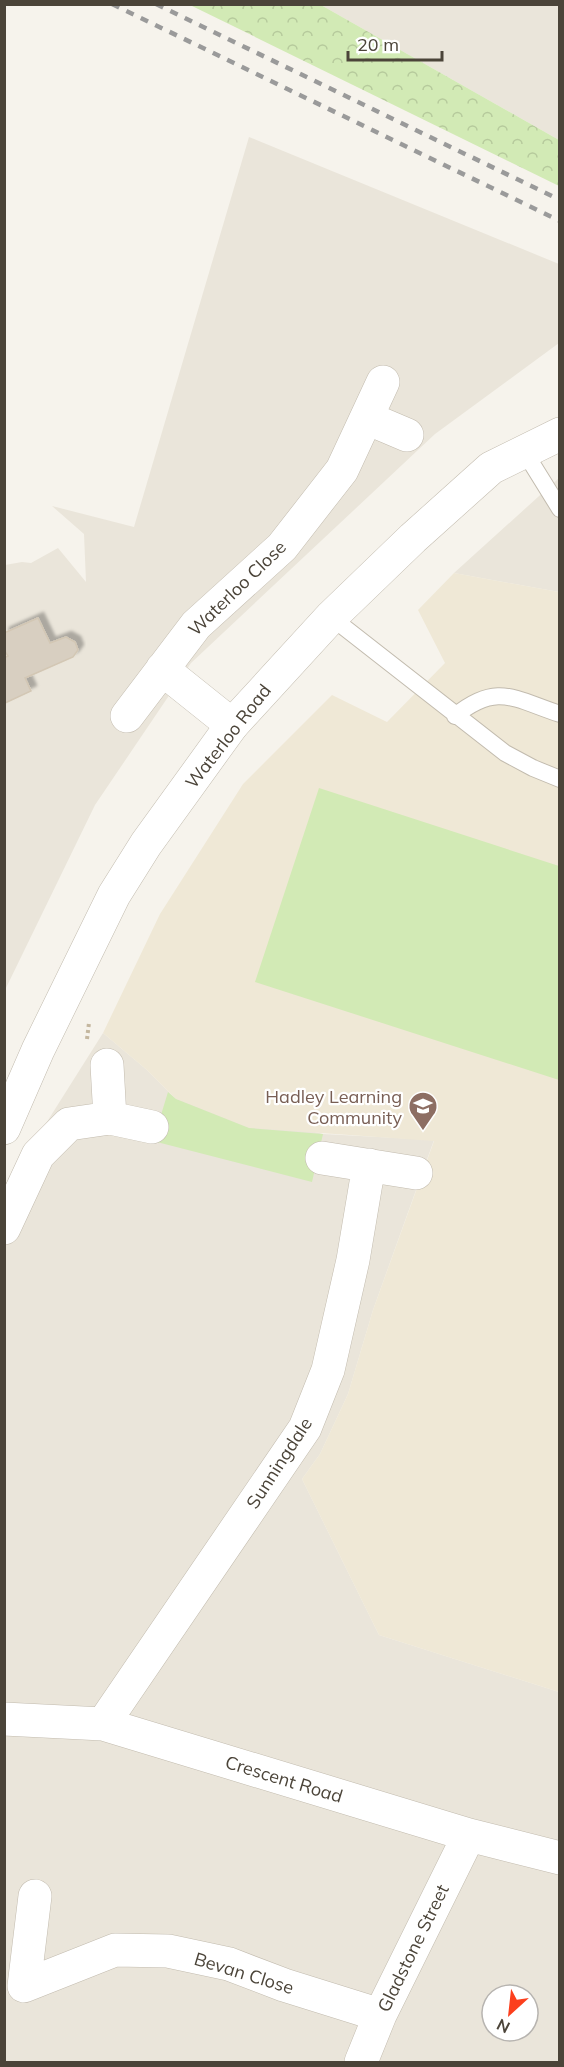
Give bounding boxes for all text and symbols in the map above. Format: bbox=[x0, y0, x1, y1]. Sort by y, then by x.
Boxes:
scale bar bbox=[348, 24, 442, 62]
text: 20 m bbox=[357, 33, 399, 56]
street label: Waterloo Close bbox=[183, 535, 291, 641]
street label: Waterloo Road bbox=[180, 679, 276, 793]
place label: Hadley Learning Community bbox=[265, 1085, 402, 1129]
school or university icon: Hadley Learning Community bbox=[407, 1090, 439, 1132]
street label: Sunningdale bbox=[241, 1413, 317, 1513]
street label: Crescent Road bbox=[222, 1750, 346, 1808]
street label: Gladstone Street bbox=[372, 1880, 454, 2016]
street label: Bevan Close bbox=[191, 1947, 297, 1999]
north arrow bbox=[480, 1983, 540, 2043]
text: N bbox=[493, 2015, 513, 2038]

